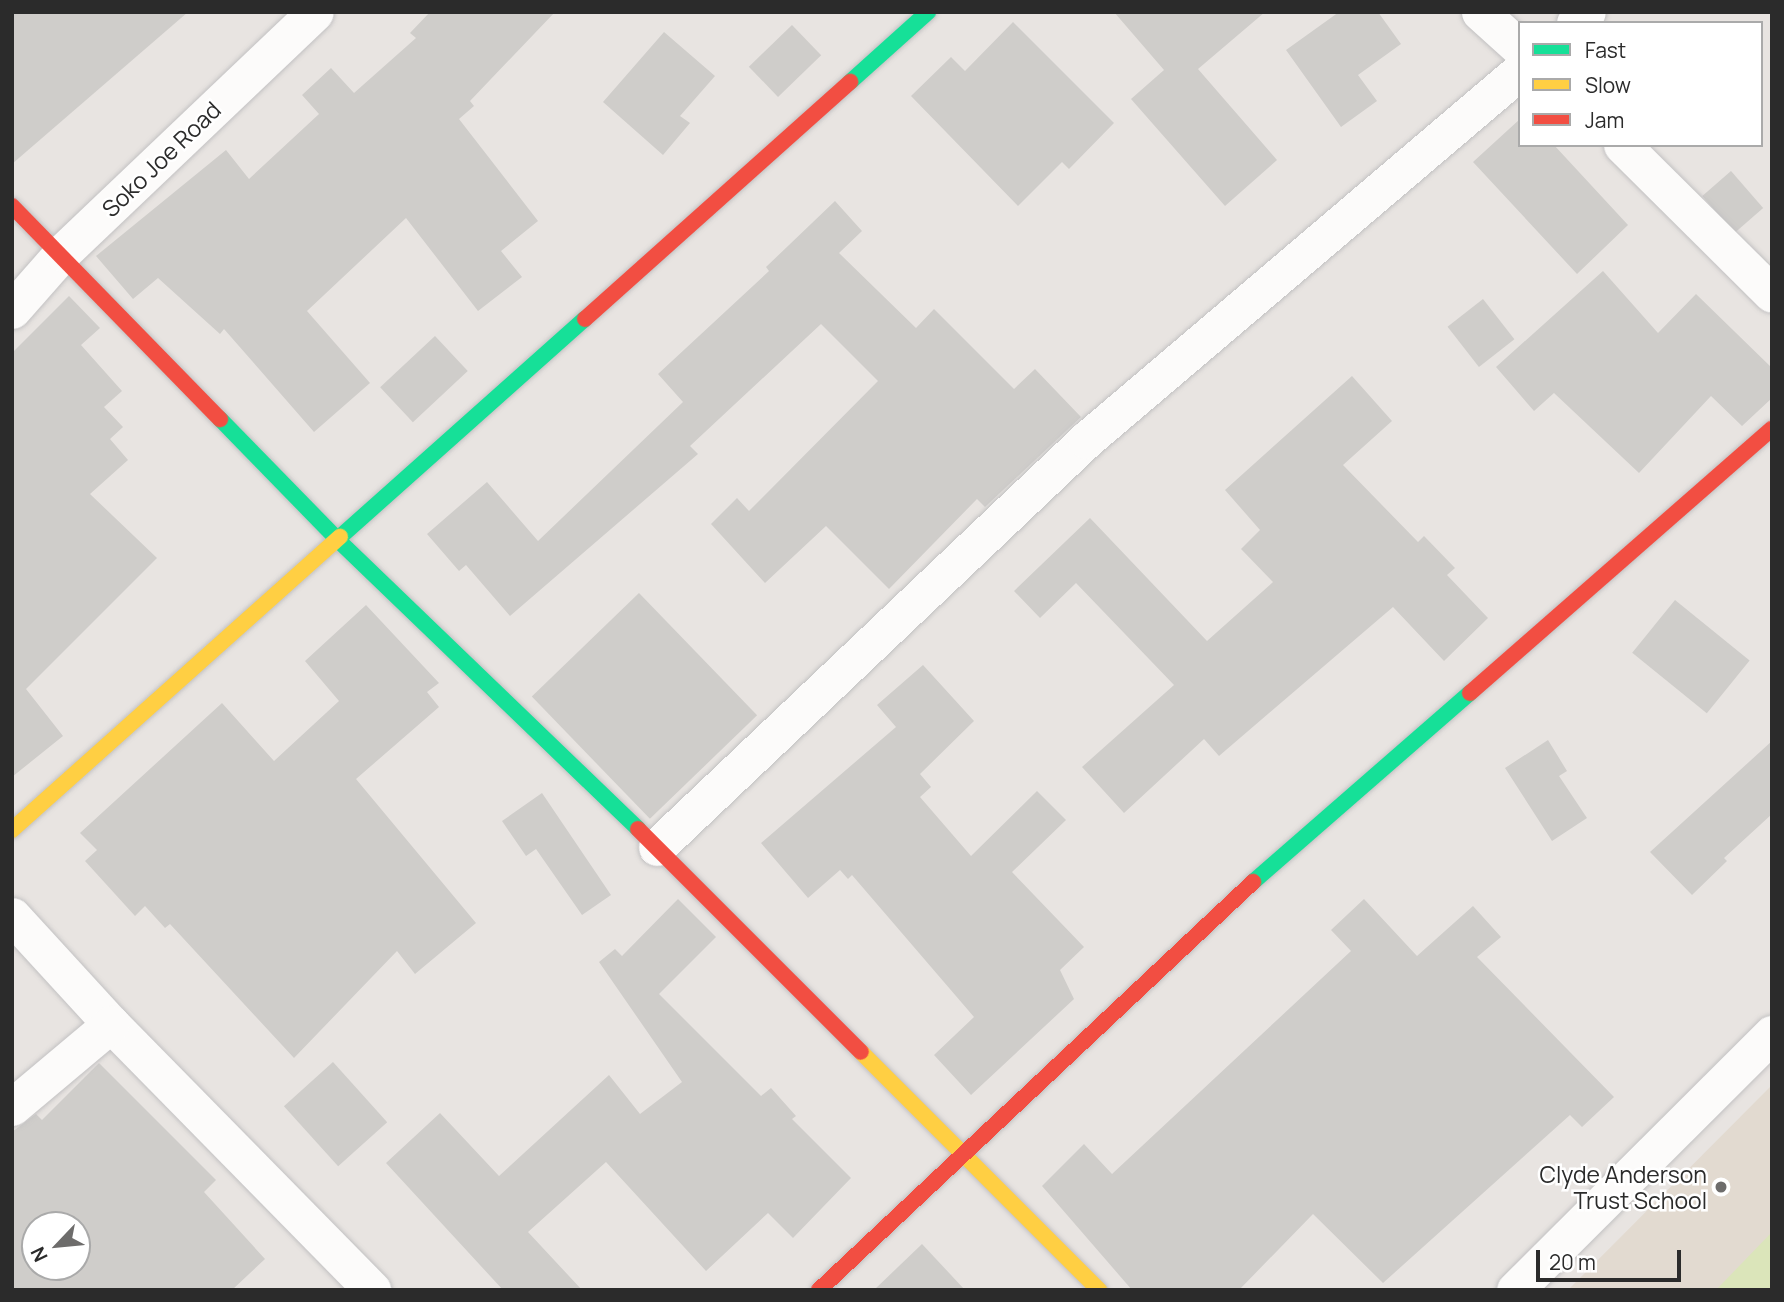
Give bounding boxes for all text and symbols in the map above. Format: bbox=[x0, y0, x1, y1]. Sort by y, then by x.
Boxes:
legend bbox=[1518, 21, 1763, 147]
text: Fast bbox=[1585, 36, 1626, 64]
text: Slow bbox=[1585, 71, 1631, 99]
street label: Soko Joe Road bbox=[96, 96, 226, 222]
text: Jam bbox=[1585, 106, 1624, 134]
place label: Clyde Anderson Trust School bbox=[1539, 1160, 1707, 1214]
marker: Clyde Anderson Trust School bbox=[1713, 1179, 1729, 1195]
north arrow bbox=[21, 1211, 91, 1281]
scale bar bbox=[1539, 1236, 1684, 1280]
text: N bbox=[24, 1242, 54, 1266]
text: 20 m bbox=[1549, 1248, 1596, 1276]

